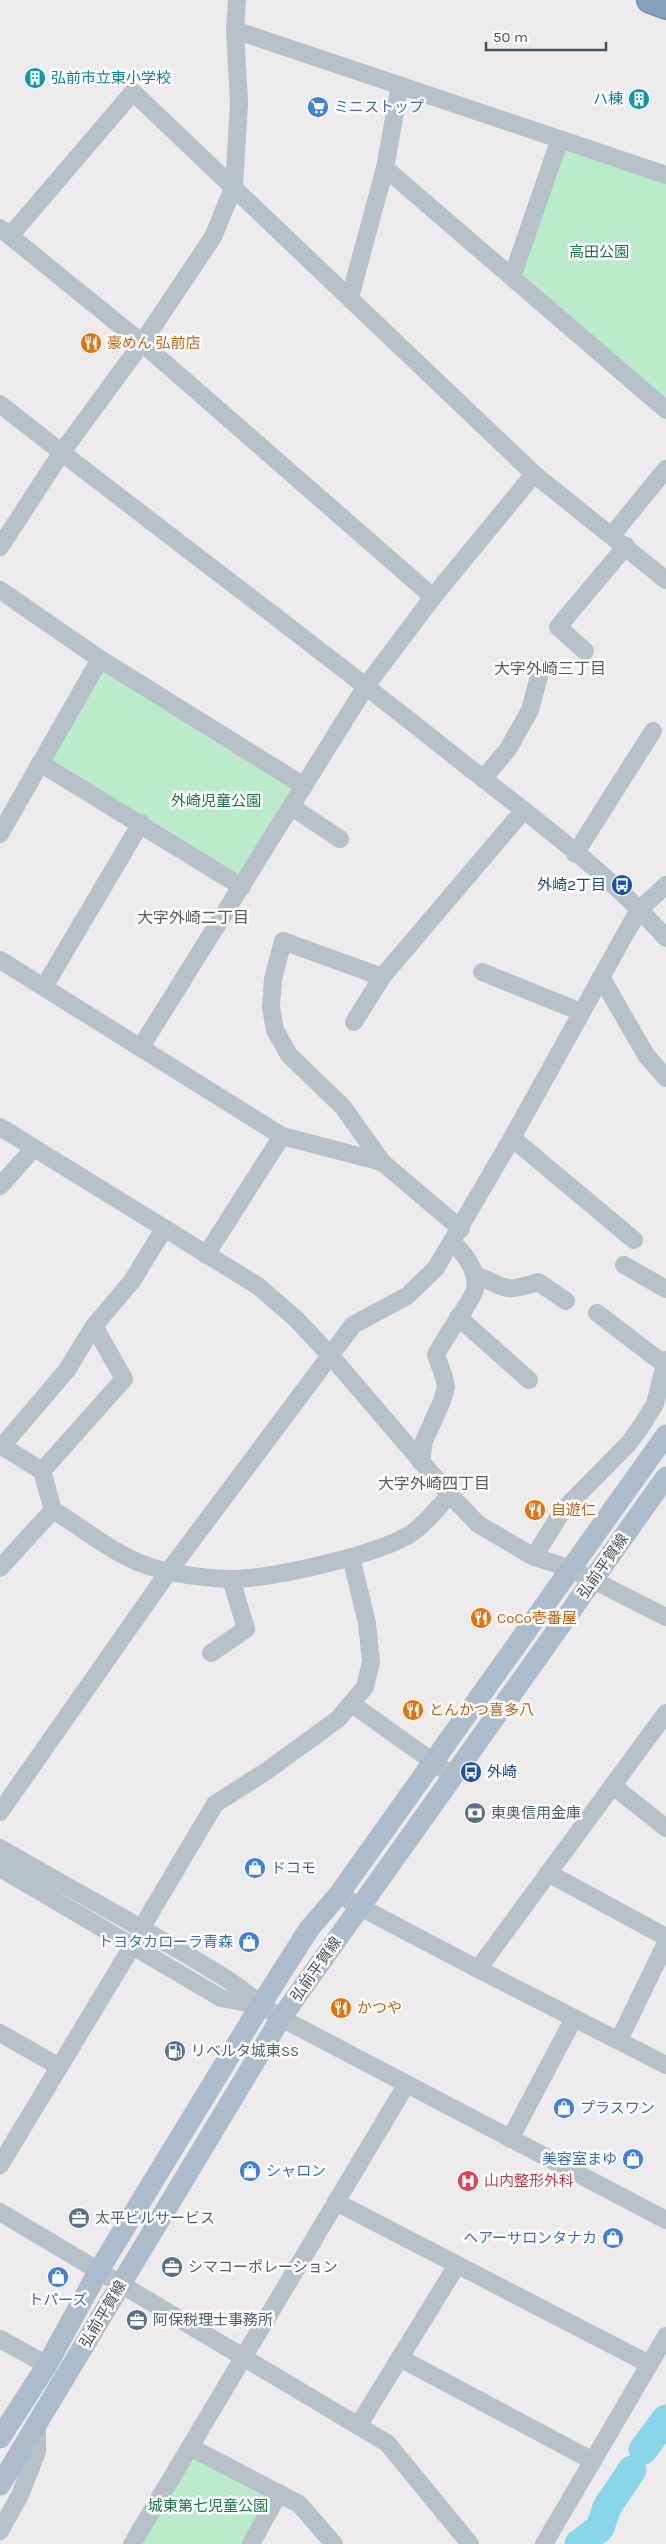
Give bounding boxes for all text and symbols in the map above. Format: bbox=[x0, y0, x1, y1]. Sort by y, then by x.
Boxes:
scale bar bbox=[486, 20, 606, 52]
text: 50 m bbox=[493, 28, 528, 46]
building icon: 弘前市立東小学校 bbox=[23, 66, 47, 90]
place label: 弘前市立東小学校 bbox=[51, 69, 171, 87]
building icon: ハ棟 bbox=[627, 87, 651, 111]
place label: ハ棟 bbox=[593, 90, 623, 108]
supermarket icon: ミニストップ bbox=[306, 95, 330, 119]
place label: ミニストップ bbox=[334, 98, 424, 116]
park label: 高田公園 bbox=[569, 243, 629, 261]
restaurant icon: 豪めん 弘前店 bbox=[79, 331, 103, 355]
place label: 豪めん 弘前店 bbox=[107, 334, 201, 352]
district label: 大字外崎三丁目 bbox=[494, 659, 606, 678]
park label: 外崎児童公園 bbox=[171, 792, 261, 810]
bus stop icon: 外崎2丁目 bbox=[610, 873, 634, 897]
place label: 外崎2丁目 bbox=[537, 876, 606, 894]
district label: 大字外崎二丁目 bbox=[137, 908, 249, 927]
district label: 大字外崎四丁目 bbox=[378, 1474, 490, 1493]
restaurant icon: 自遊仁 bbox=[523, 1498, 547, 1522]
place label: 自遊仁 bbox=[551, 1501, 596, 1519]
street label: 弘前平賀線 bbox=[574, 1530, 632, 1602]
restaurant icon: CoCo壱番屋 bbox=[469, 1606, 493, 1630]
place label: CoCo壱番屋 bbox=[497, 1609, 577, 1627]
restaurant icon: とんかつ喜多八 bbox=[401, 1698, 425, 1722]
place label: とんかつ喜多八 bbox=[429, 1701, 534, 1719]
bus stop icon: 外崎 bbox=[459, 1760, 483, 1784]
place label: 外崎 bbox=[487, 1763, 517, 1781]
bank icon: 東奥信用金庫 bbox=[463, 1801, 487, 1825]
place label: 東奥信用金庫 bbox=[491, 1804, 581, 1822]
shop icon: ドコモ bbox=[243, 1856, 267, 1880]
place label: ドコモ bbox=[271, 1859, 316, 1877]
shop icon: トヨタカローラ青森 bbox=[237, 1930, 261, 1954]
place label: トヨタカローラ青森 bbox=[98, 1933, 233, 1951]
street label: 弘前平賀線 bbox=[287, 1933, 345, 2005]
restaurant icon: かつや bbox=[329, 1996, 353, 2020]
place label: かつや bbox=[357, 1999, 402, 2017]
fuel station icon: リベルタ城東SS bbox=[163, 2039, 187, 2063]
place label: リベルタ城東SS bbox=[191, 2042, 299, 2060]
shop icon: プラスワン bbox=[552, 2096, 576, 2120]
place label: プラスワン bbox=[580, 2099, 655, 2117]
shop icon: 美容室まゆ bbox=[621, 2147, 645, 2171]
place label: 美容室まゆ bbox=[542, 2150, 617, 2168]
shop icon: シャロン bbox=[238, 2159, 262, 2183]
place label: シャロン bbox=[266, 2162, 326, 2180]
hospital icon: 山内整形外科 bbox=[456, 2169, 480, 2193]
place label: 山内整形外科 bbox=[484, 2172, 574, 2190]
office icon: 太平ビルサービス bbox=[67, 2206, 91, 2230]
place label: 太平ビルサービス bbox=[95, 2209, 215, 2227]
shop icon: ヘアーサロンタナカ bbox=[601, 2226, 625, 2250]
place label: ヘアーサロンタナカ bbox=[463, 2229, 597, 2247]
office icon: シマコーポレーション bbox=[160, 2255, 184, 2279]
place label: シマコーポレーション bbox=[188, 2258, 338, 2276]
shop icon: トパーズ bbox=[46, 2265, 70, 2289]
street label: 弘前平賀線 bbox=[76, 2277, 130, 2351]
place label: トパーズ bbox=[28, 2291, 88, 2309]
office icon: 阿保税理士事務所 bbox=[125, 2308, 149, 2332]
place label: 阿保税理士事務所 bbox=[153, 2311, 273, 2329]
park label: 城東第七児童公園 bbox=[148, 2497, 268, 2515]

